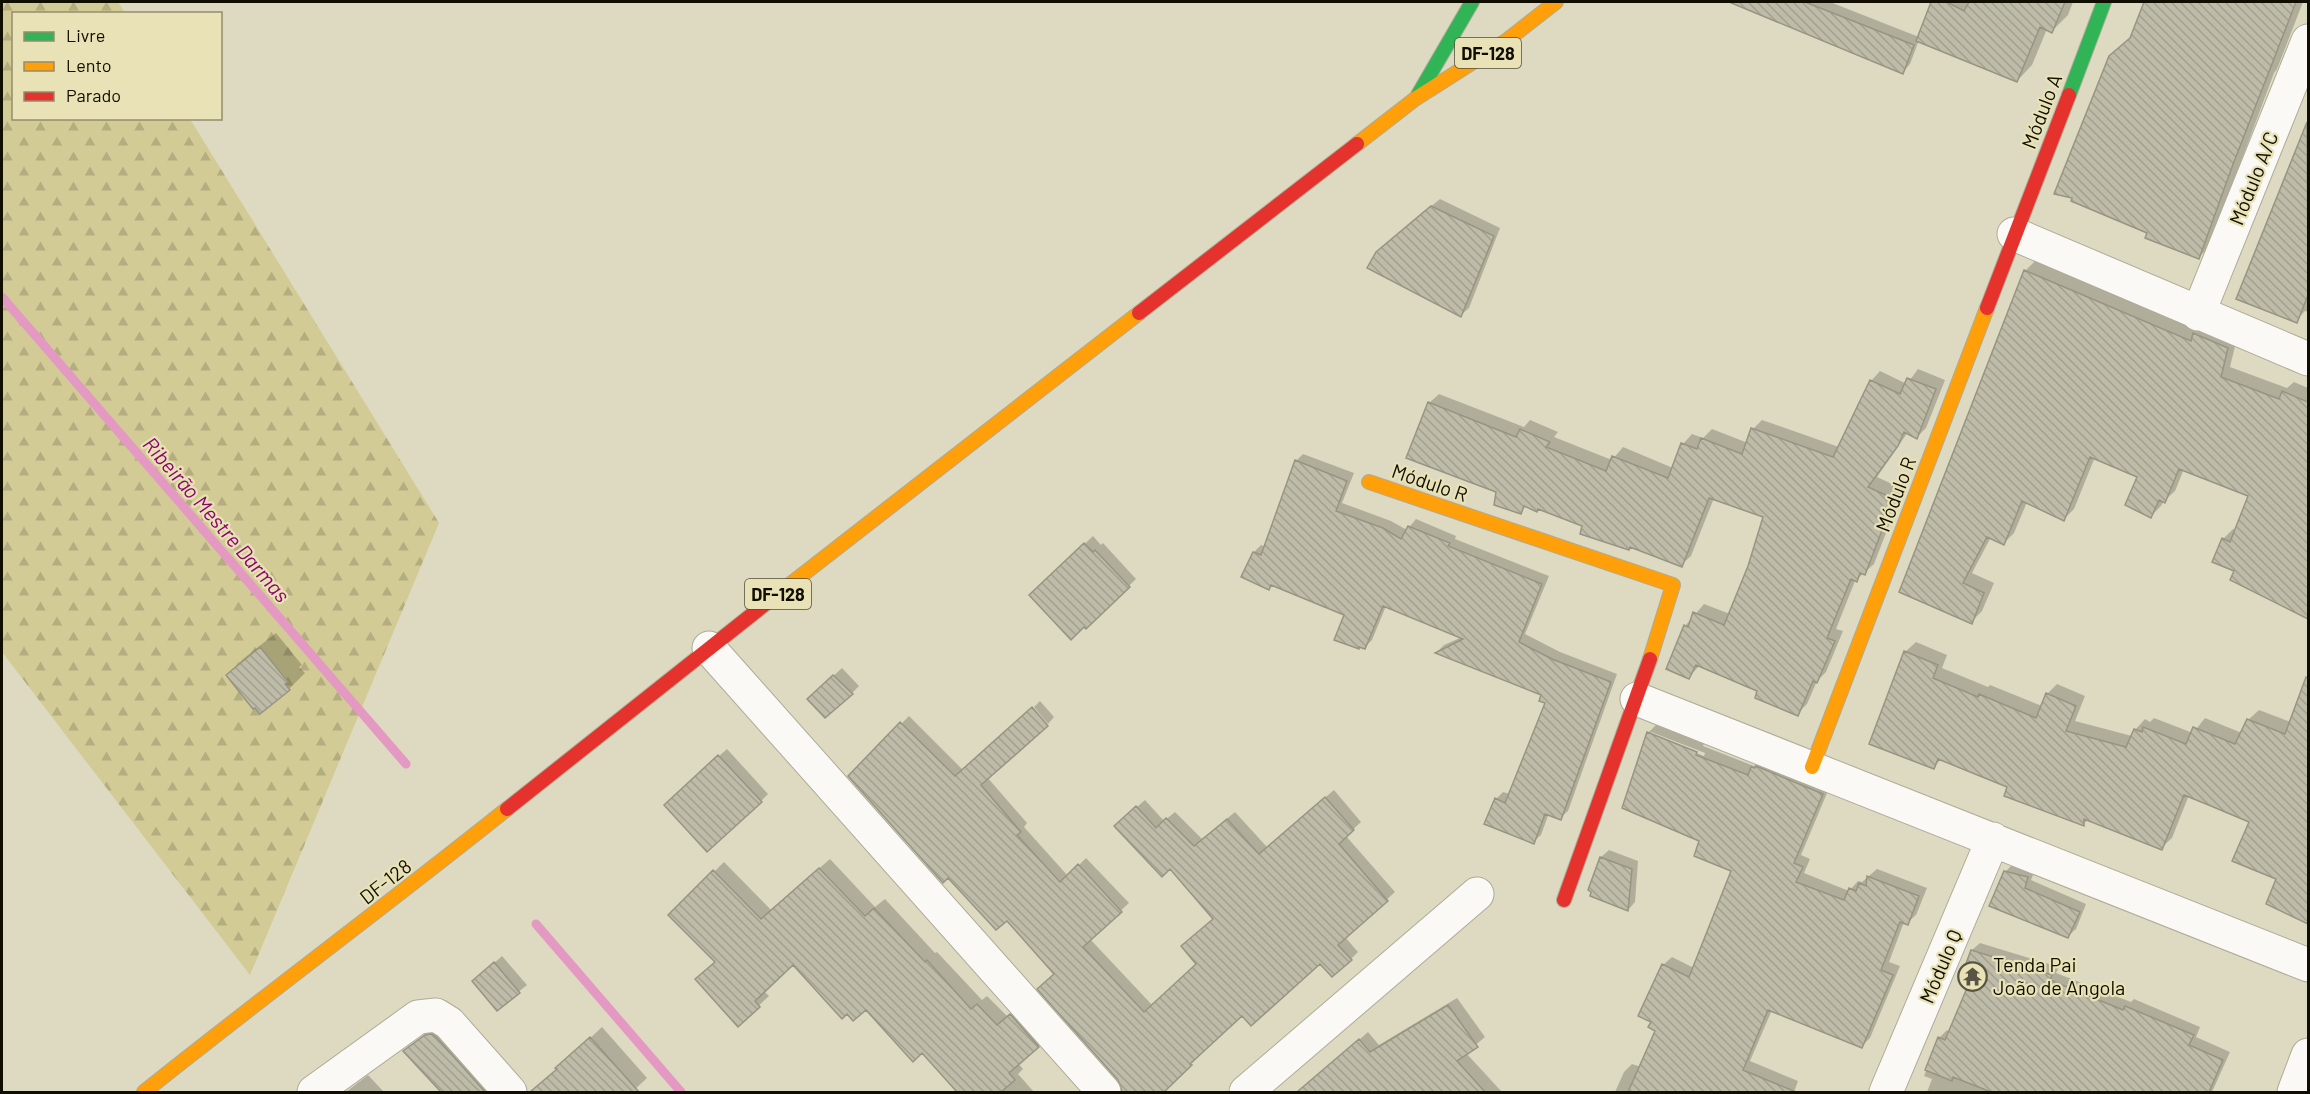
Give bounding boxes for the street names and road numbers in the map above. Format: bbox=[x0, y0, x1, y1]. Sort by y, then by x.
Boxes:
road number: DF-128 bbox=[1455, 38, 1521, 68]
street label: Módulo A bbox=[2016, 70, 2066, 152]
street label: Módulo A/C bbox=[2223, 128, 2283, 228]
street label: Módulo R bbox=[1870, 453, 1920, 535]
street label: Módulo R bbox=[1389, 458, 1471, 506]
road number: DF-128 bbox=[745, 579, 811, 609]
street label: DF-128 bbox=[354, 853, 416, 909]
street label: Módulo Q bbox=[1914, 926, 1966, 1006]

